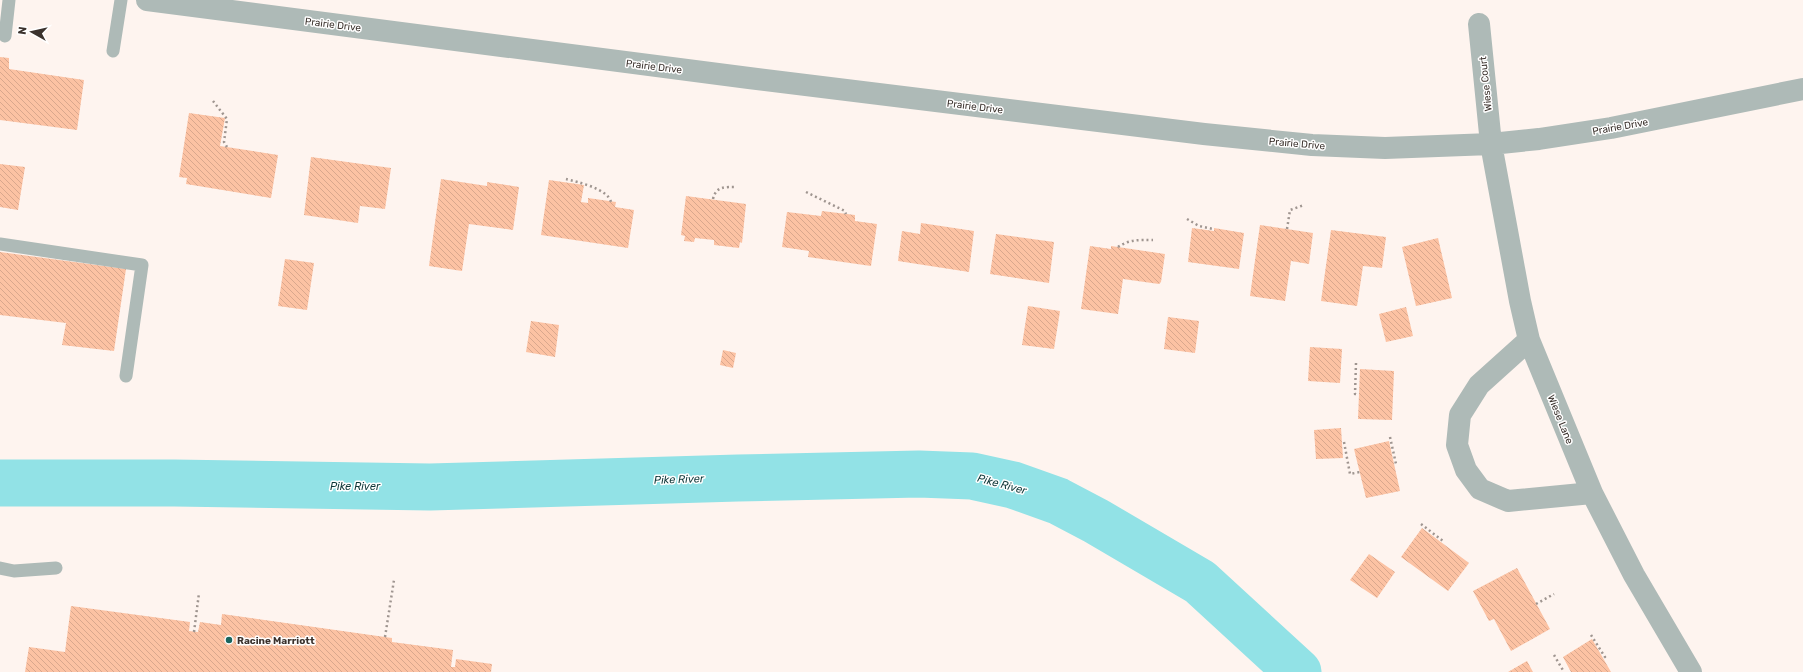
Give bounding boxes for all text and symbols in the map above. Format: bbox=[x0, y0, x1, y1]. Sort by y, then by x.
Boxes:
north arrow bbox=[12, 12, 52, 52]
street label: Prairie Drive bbox=[304, 16, 362, 34]
text: N bbox=[16, 26, 30, 36]
street label: Wiese Court bbox=[1477, 56, 1495, 112]
street label: Prairie Drive bbox=[625, 58, 683, 76]
street label: Prairie Drive bbox=[946, 98, 1004, 116]
street label: Prairie Drive bbox=[1591, 116, 1649, 138]
street label: Prairie Drive bbox=[1268, 136, 1326, 152]
street label: Wiese Lane bbox=[1545, 393, 1576, 446]
water label: Pike River bbox=[654, 472, 705, 487]
water label: Pike River bbox=[976, 472, 1029, 497]
water label: Pike River bbox=[330, 480, 381, 493]
marker: Racine Marriott bbox=[224, 635, 234, 645]
place label: Racine Marriott bbox=[237, 635, 315, 647]

